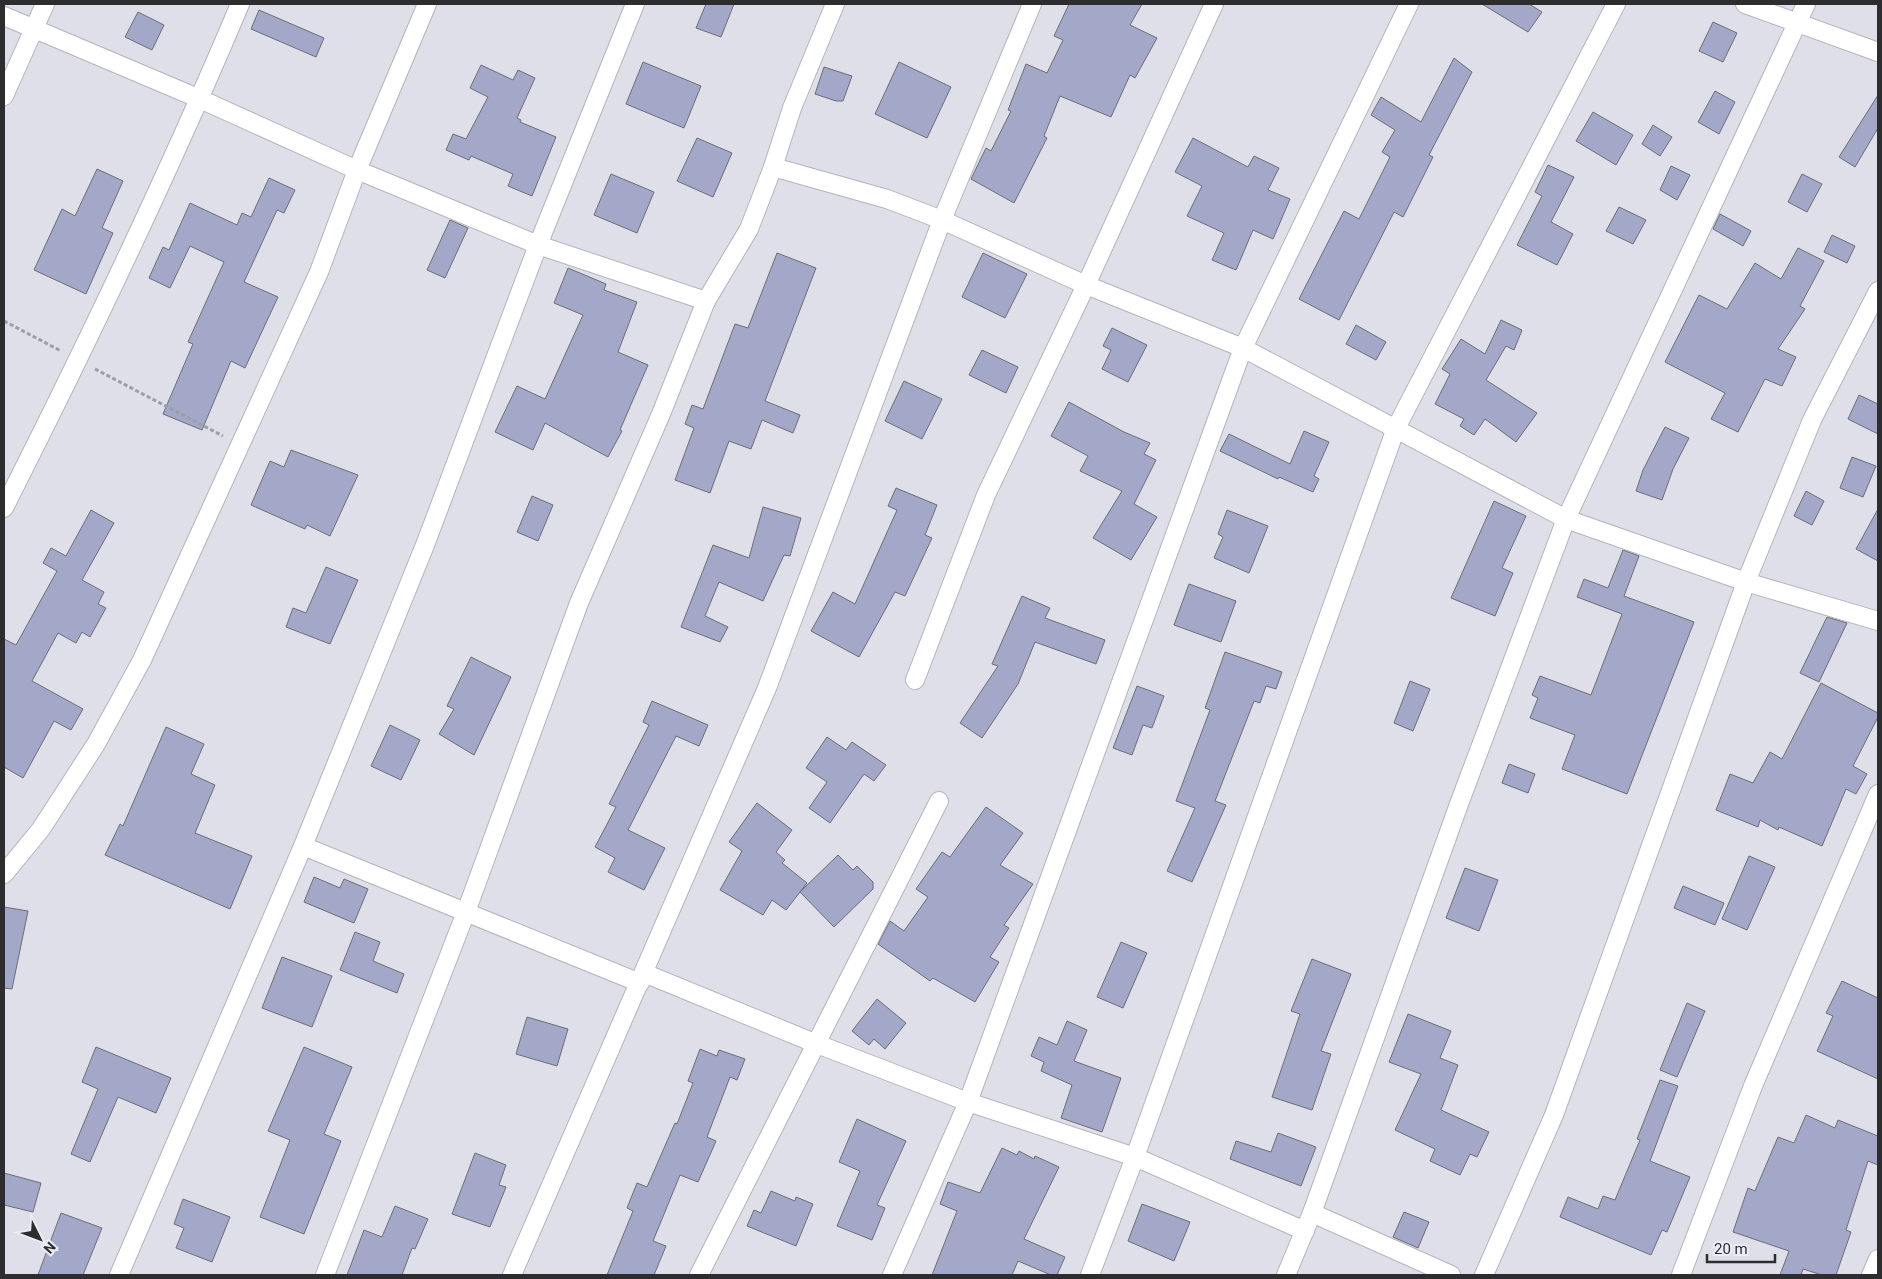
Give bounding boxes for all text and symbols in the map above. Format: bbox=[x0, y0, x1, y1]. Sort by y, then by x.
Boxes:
north arrow bbox=[15, 1214, 65, 1264]
scale bar bbox=[1707, 1232, 1774, 1264]
text: N bbox=[40, 1239, 59, 1257]
text: 20 m bbox=[1714, 1240, 1748, 1258]

